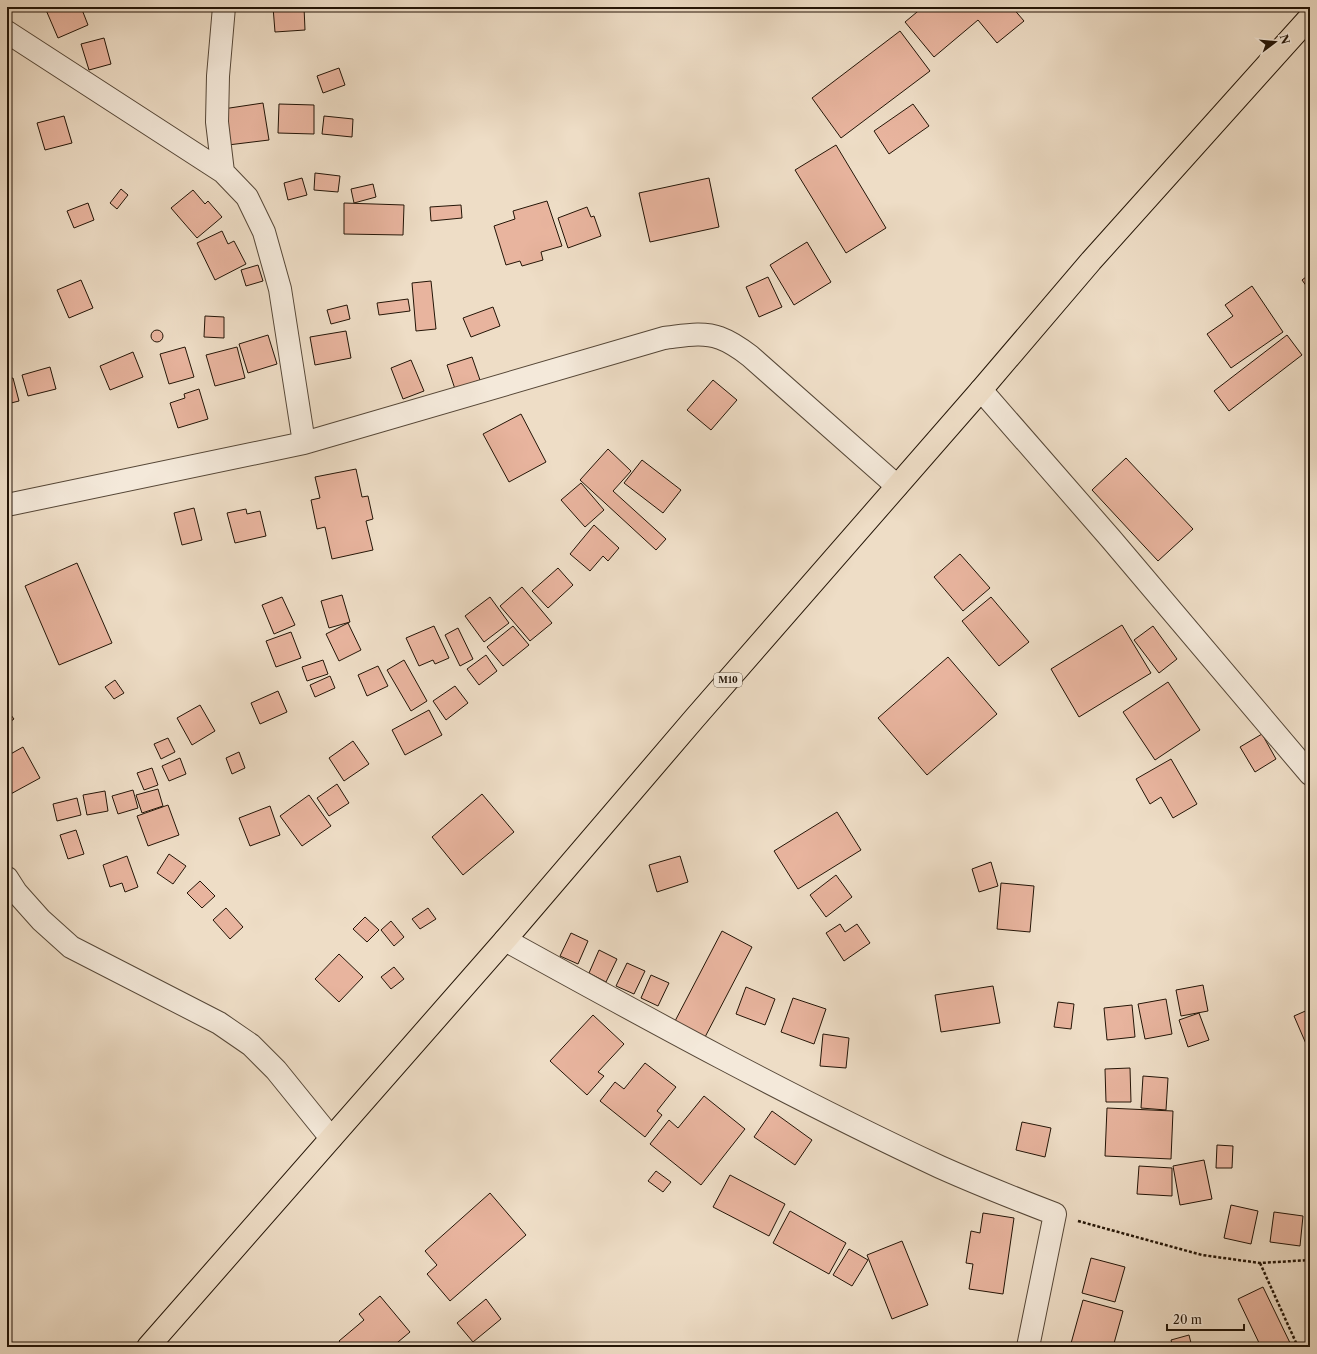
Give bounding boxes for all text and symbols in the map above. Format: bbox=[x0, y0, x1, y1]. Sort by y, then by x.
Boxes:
north arrow bbox=[1255, 22, 1295, 62]
text: N bbox=[1277, 33, 1293, 46]
road number: M10 bbox=[714, 673, 742, 687]
scale bar bbox=[1167, 1306, 1244, 1332]
text: 20 m bbox=[1173, 1312, 1202, 1327]

